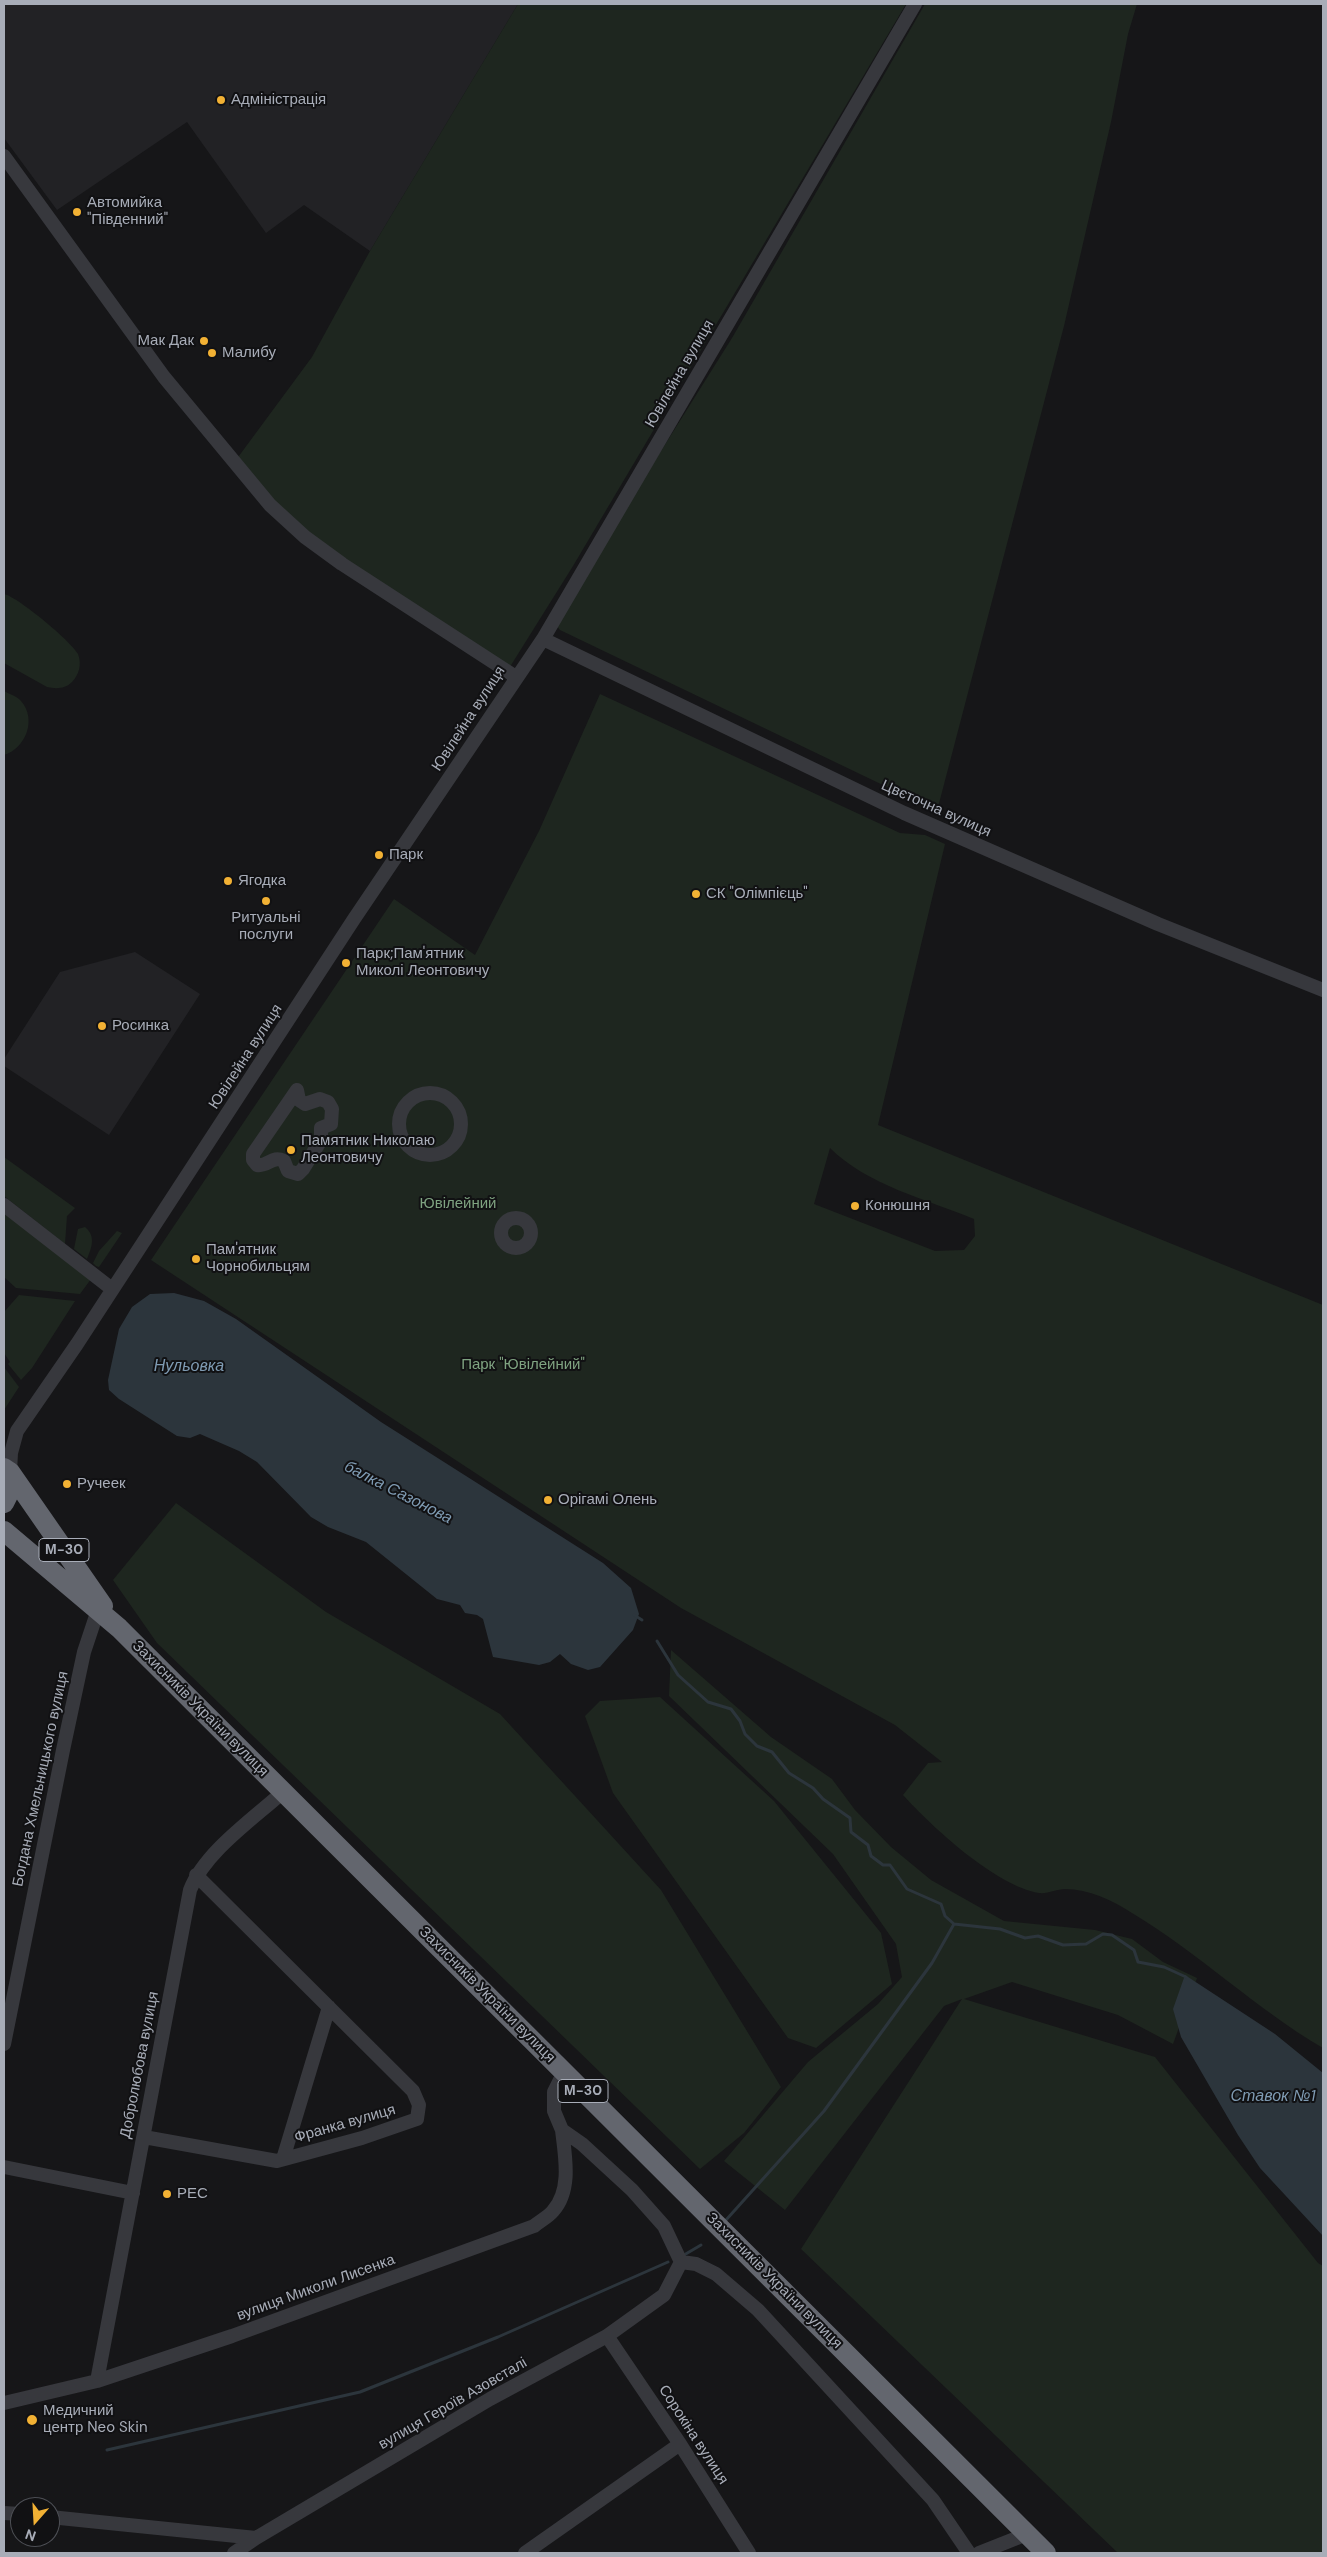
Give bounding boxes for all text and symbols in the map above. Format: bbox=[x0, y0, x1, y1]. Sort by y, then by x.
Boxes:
place label: Адміністрація bbox=[231, 91, 326, 109]
marker: Адміністрація bbox=[215, 94, 227, 106]
place label: Автомийка "Південний" bbox=[87, 194, 168, 229]
marker: Автомийка "Південний" bbox=[71, 206, 83, 218]
street label: Ювілейна вулиця bbox=[642, 317, 718, 431]
place label: Мак Дак bbox=[137, 332, 194, 350]
marker: Мак Дак bbox=[198, 335, 210, 347]
place label: Малибу bbox=[222, 344, 276, 362]
marker: Малибу bbox=[206, 347, 218, 359]
street label: Ювілейна вулиця bbox=[428, 663, 510, 775]
street label: Цвєточна вулиця bbox=[878, 777, 994, 841]
place label: Парк bbox=[389, 846, 423, 864]
marker: Парк bbox=[373, 849, 385, 861]
place label: Ягодка bbox=[238, 872, 286, 890]
marker: Ягодка bbox=[222, 875, 234, 887]
place label: СК "Олімпієць" bbox=[706, 885, 808, 903]
marker: СК "Олімпієць" bbox=[690, 888, 702, 900]
marker: Ритуальні послуги bbox=[260, 895, 272, 907]
place label: Ритуальні послуги bbox=[231, 909, 301, 944]
place label: Парк;Пам'ятник Миколі Леонтовичу bbox=[356, 945, 489, 980]
marker: Парк;Пам'ятник Миколі Леонтовичу bbox=[340, 957, 352, 969]
street label: Ювілейна вулиця bbox=[205, 1001, 287, 1113]
place label: Росинка bbox=[112, 1017, 169, 1035]
marker: Росинка bbox=[96, 1020, 108, 1032]
place label: Памятник Николаю Леонтовичу bbox=[301, 1132, 435, 1167]
marker: Памятник Николаю Леонтовичу bbox=[285, 1144, 297, 1156]
park label: Ювілейний bbox=[420, 1195, 496, 1213]
place label: Конюшня bbox=[865, 1197, 930, 1215]
marker: Конюшня bbox=[849, 1200, 861, 1212]
place label: Пам'ятник Чорнобильцям bbox=[206, 1241, 310, 1276]
marker: Пам'ятник Чорнобильцям bbox=[190, 1253, 202, 1265]
park label: Парк "Ювілейний" bbox=[461, 1356, 585, 1374]
water label: Нульовка bbox=[154, 1357, 224, 1377]
water label: балка Сазонова bbox=[341, 1457, 455, 1529]
place label: Ручеек bbox=[77, 1475, 126, 1493]
marker: Ручеек bbox=[61, 1478, 73, 1490]
place label: Орігамі Олень bbox=[558, 1491, 657, 1509]
marker: Орігамі Олень bbox=[542, 1494, 554, 1506]
road number: М-30 bbox=[39, 1538, 89, 1562]
street label: Захисників України вулиця bbox=[128, 1637, 272, 1781]
street label: Богдана Хмельницького вулиця bbox=[9, 1670, 73, 1888]
street label: Захисників України вулиця bbox=[415, 1923, 559, 2067]
street label: Добролюбова вулиця bbox=[117, 1990, 163, 2140]
road number: М-30 bbox=[558, 2080, 608, 2102]
water label: Ставок №1 bbox=[1231, 2087, 1315, 2107]
street label: Франка вулиця bbox=[292, 2101, 398, 2147]
place label: РЕС bbox=[177, 2185, 208, 2203]
marker: РЕС bbox=[161, 2188, 173, 2200]
street label: Захисників України вулиця bbox=[702, 2209, 846, 2353]
street label: вулиця Миколи Лисенка bbox=[234, 2251, 398, 2325]
street label: вулиця Героїв Азовсталі bbox=[376, 2354, 530, 2454]
street label: Сорокіна вулиця bbox=[654, 2382, 732, 2488]
place label: Медичний центр Neo Skin bbox=[43, 2402, 147, 2437]
marker: Медичний центр Neo Skin bbox=[25, 2413, 39, 2427]
north arrow bbox=[10, 2497, 60, 2547]
text: N bbox=[23, 2525, 38, 2545]

